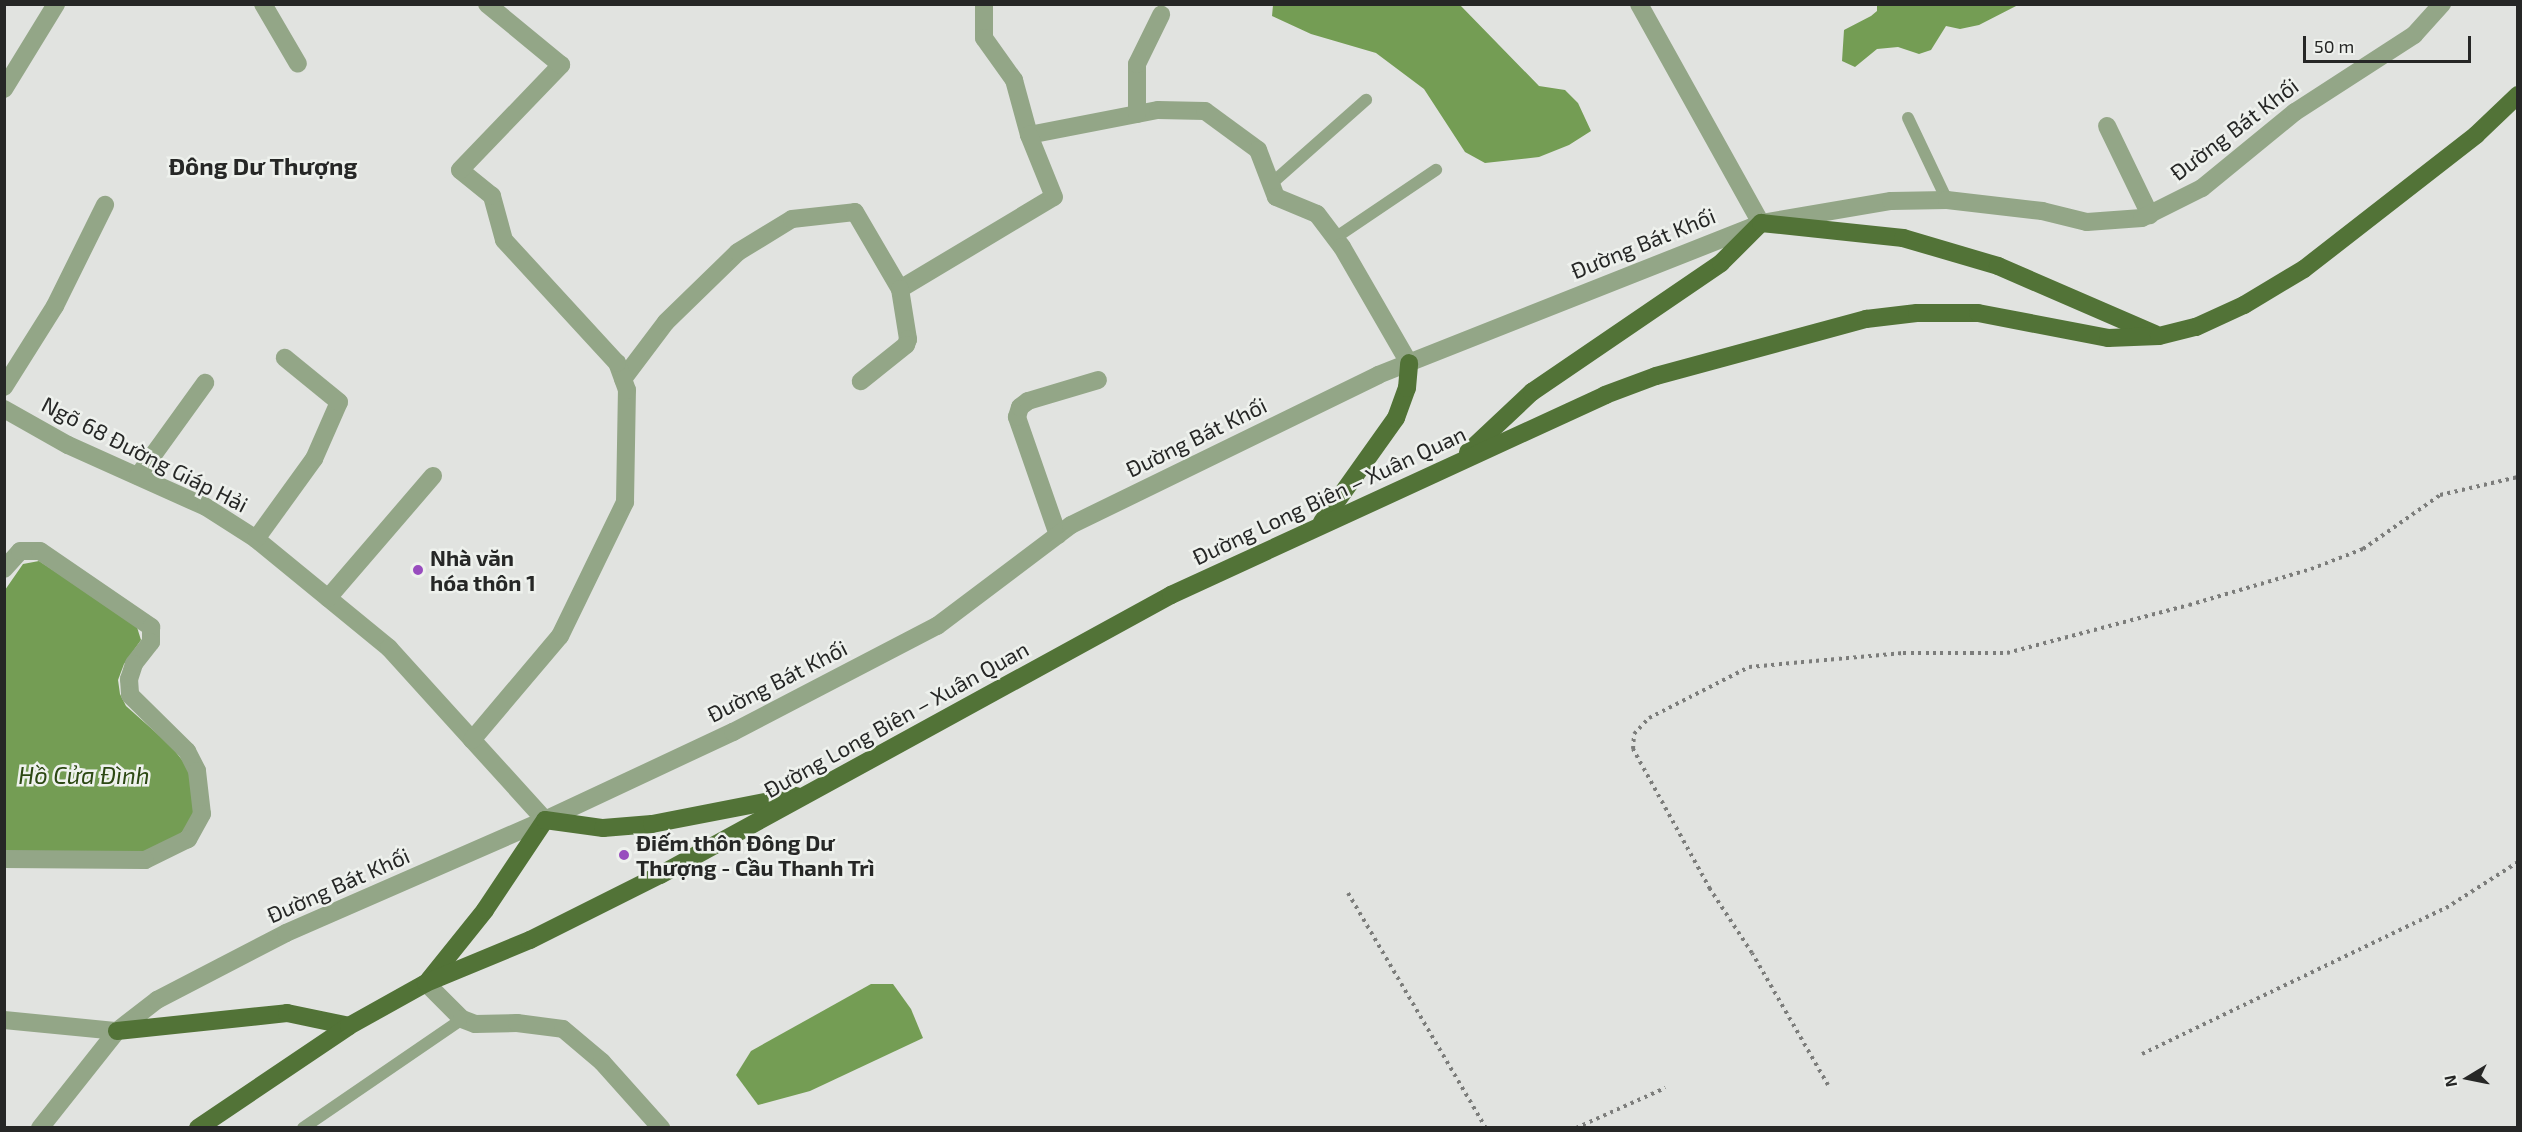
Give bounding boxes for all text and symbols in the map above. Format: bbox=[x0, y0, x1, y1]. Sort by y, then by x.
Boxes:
scale bar bbox=[2306, 24, 2474, 62]
text: 50 m bbox=[2314, 35, 2354, 57]
street label: Đường Bát Khối bbox=[2165, 72, 2303, 186]
district label: Đông Dư Thượng bbox=[168, 152, 358, 180]
street label: Đường Bát Khối bbox=[1567, 202, 1719, 284]
street label: Ngõ 68 Đường Giáp Hải bbox=[38, 391, 252, 517]
street label: Đường Bát Khối bbox=[1121, 392, 1271, 482]
street label: Đường Long Biên – Xuân Quan bbox=[1188, 420, 1470, 570]
place label: Nhà văn hóa thôn 1 bbox=[430, 544, 536, 596]
marker: Nhà văn hóa thôn 1 bbox=[411, 563, 425, 577]
street label: Đường Bát Khối bbox=[703, 634, 851, 728]
street label: Đường Long Biên – Xuân Quan bbox=[759, 635, 1033, 803]
water label: Hồ Cửa Đình bbox=[18, 761, 150, 789]
place label: Điếm thôn Đông Dư Thượng - Cầu Thanh Trì bbox=[636, 829, 876, 880]
street label: Đường Bát Khối bbox=[263, 842, 413, 928]
marker: Điếm thôn Đông Dư Thượng - Cầu Thanh Trì bbox=[617, 848, 631, 862]
north arrow bbox=[2438, 1048, 2498, 1108]
text: N bbox=[2439, 1074, 2460, 1089]

